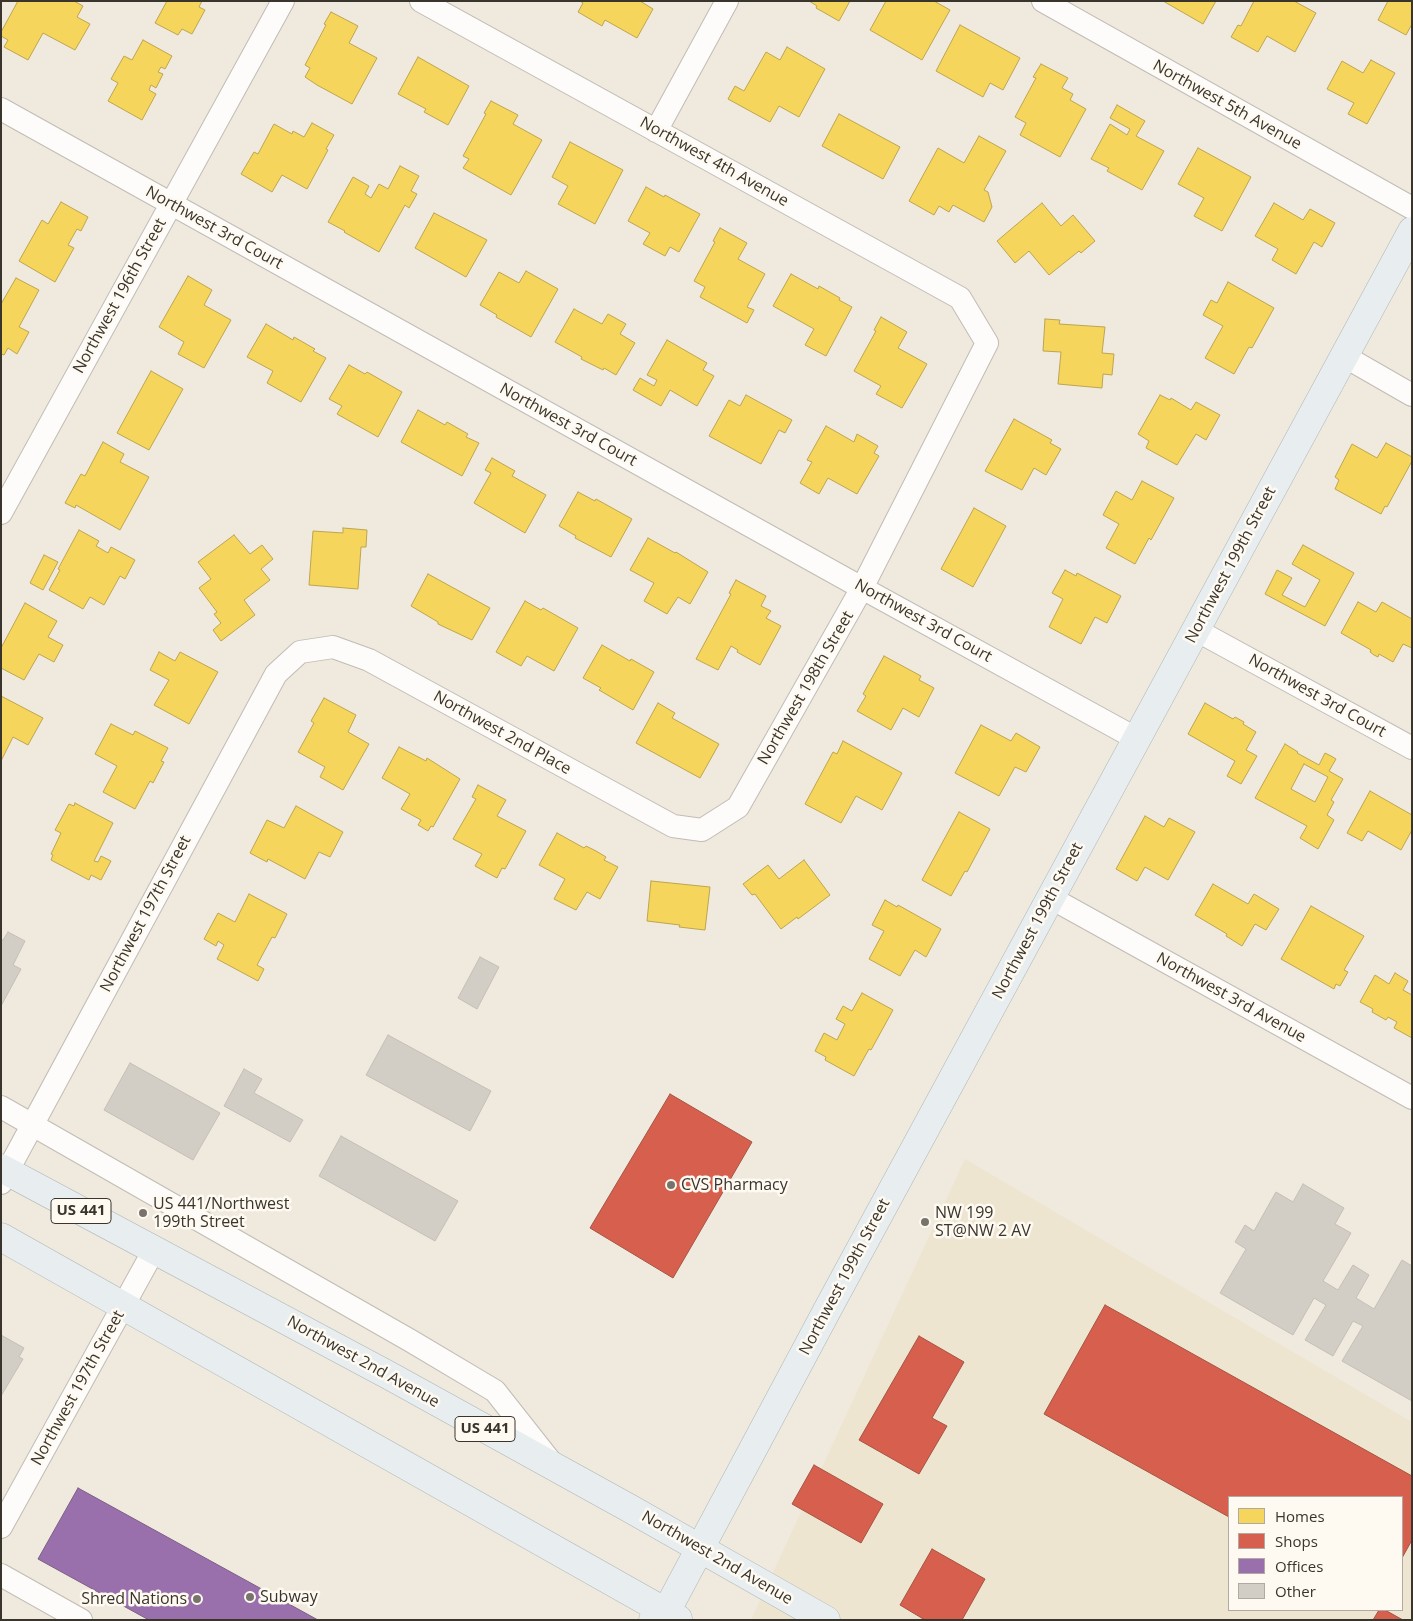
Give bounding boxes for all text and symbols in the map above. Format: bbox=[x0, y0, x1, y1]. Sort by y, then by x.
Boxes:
street label: Northwest 5th Avenue bbox=[1149, 56, 1305, 154]
street label: Northwest 4th Avenue bbox=[636, 113, 792, 211]
street label: Northwest 3rd Court bbox=[142, 182, 286, 274]
street label: Northwest 196th Street bbox=[69, 215, 171, 377]
street label: Northwest 3rd Court bbox=[496, 379, 640, 471]
street label: Northwest 199th Street bbox=[1182, 484, 1280, 646]
street label: Northwest 3rd Court bbox=[851, 575, 995, 667]
street label: Northwest 198th Street bbox=[754, 608, 858, 768]
street label: Northwest 3rd Court bbox=[1245, 650, 1389, 742]
street label: Northwest 2nd Place bbox=[430, 687, 574, 779]
street label: Northwest 197th Street bbox=[97, 833, 195, 995]
street label: Northwest 199th Street bbox=[989, 840, 1087, 1002]
street label: Northwest 3rd Avenue bbox=[1153, 949, 1309, 1047]
place label: CVS Pharmacy bbox=[681, 1175, 788, 1195]
marker: CVS Pharmacy bbox=[665, 1179, 677, 1191]
place label: US 441/Northwest 199th Street bbox=[153, 1194, 289, 1232]
street label: Northwest 199th Street bbox=[796, 1196, 894, 1358]
road number: US 441 bbox=[51, 1198, 111, 1224]
place label: NW 199 ST@NW 2 AV bbox=[935, 1203, 1031, 1241]
marker: US 441/Northwest 199th Street bbox=[137, 1207, 149, 1219]
marker: NW 199 ST@NW 2 AV bbox=[919, 1216, 931, 1228]
street label: Northwest 197th Street bbox=[27, 1307, 129, 1469]
street label: Northwest 2nd Avenue bbox=[283, 1312, 443, 1412]
road number: US 441 bbox=[455, 1416, 515, 1442]
legend bbox=[1228, 1496, 1403, 1611]
text: Homes bbox=[1275, 1506, 1325, 1526]
street label: Northwest 2nd Avenue bbox=[638, 1507, 796, 1609]
text: Shops bbox=[1275, 1531, 1318, 1551]
text: Offices bbox=[1275, 1556, 1323, 1576]
text: Other bbox=[1275, 1581, 1316, 1601]
place label: Subway bbox=[260, 1587, 318, 1607]
place label: Shred Nations bbox=[81, 1589, 187, 1609]
marker: Subway bbox=[244, 1591, 256, 1603]
marker: Shred Nations bbox=[191, 1593, 203, 1605]

